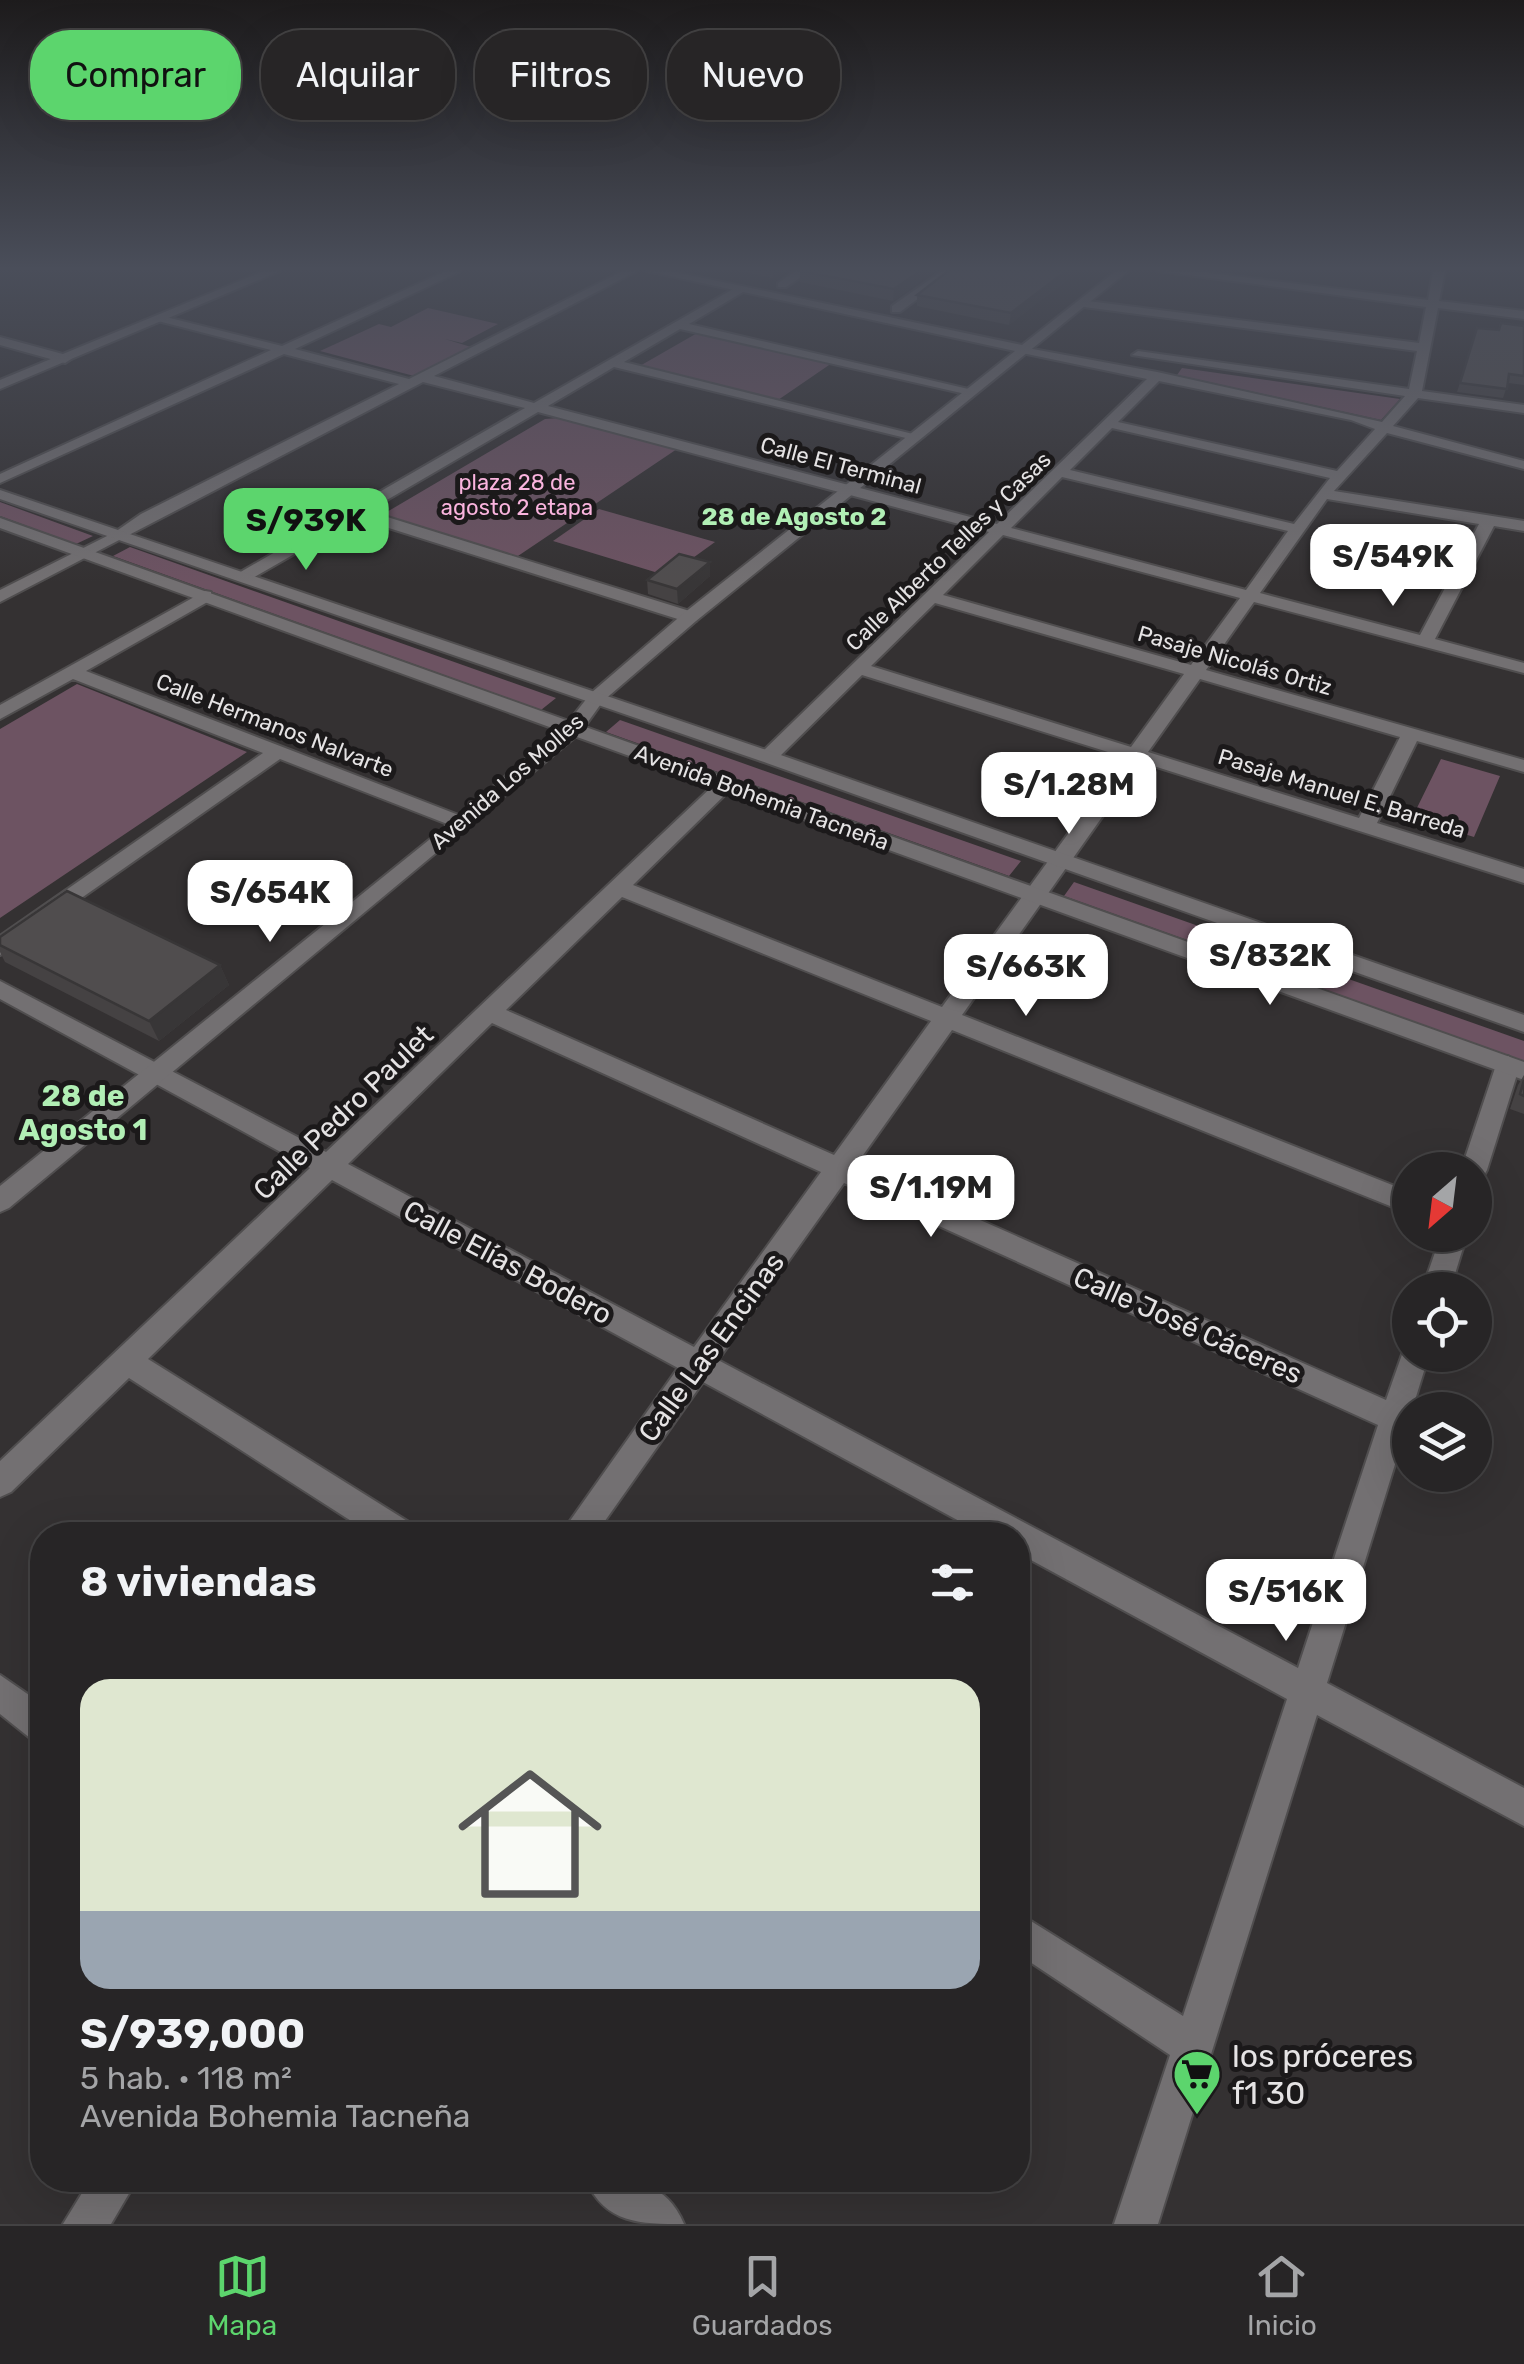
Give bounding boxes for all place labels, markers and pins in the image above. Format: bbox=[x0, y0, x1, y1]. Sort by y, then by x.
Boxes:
pin: S/939K bbox=[225, 488, 387, 573]
pin: S/549K bbox=[1312, 524, 1474, 609]
pin: S/1.28M bbox=[977, 752, 1161, 837]
pin: S/654K bbox=[189, 860, 351, 945]
pin: S/832K bbox=[1189, 923, 1351, 1008]
pin: S/663K bbox=[945, 934, 1107, 1019]
pin: S/1.19M bbox=[839, 1155, 1023, 1240]
pin: S/516K bbox=[1205, 1559, 1367, 1644]
place label: los próceres f1 30 bbox=[1232, 2037, 1413, 2112]
supermarket icon: los próceres f1 30 bbox=[1171, 2048, 1223, 2116]

